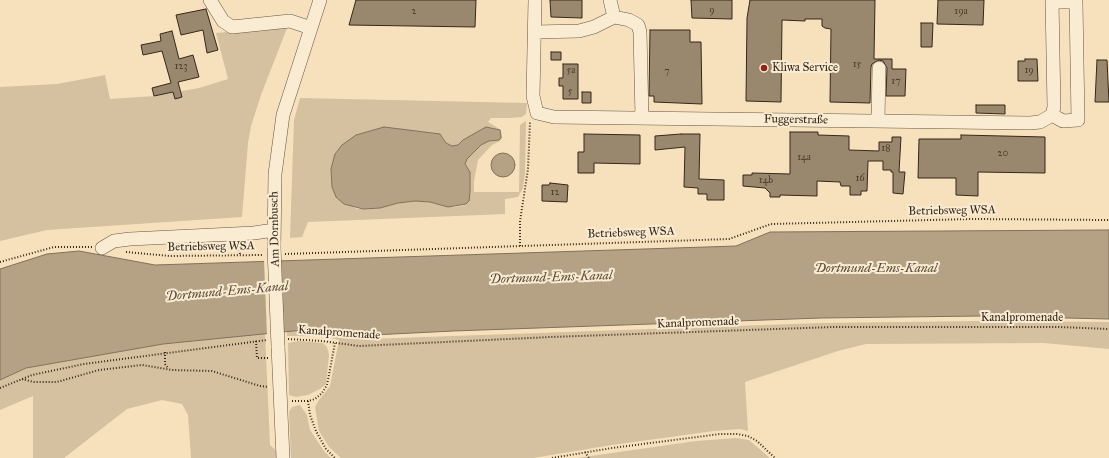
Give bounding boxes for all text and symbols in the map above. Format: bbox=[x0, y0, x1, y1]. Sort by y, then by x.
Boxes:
house number: 9 bbox=[709, 5, 715, 17]
house number: 2 bbox=[412, 6, 416, 18]
house number: 19a bbox=[954, 6, 968, 18]
house number: 15 bbox=[853, 59, 861, 71]
house number: 123 bbox=[175, 61, 187, 73]
place label: Kliwa Service bbox=[772, 61, 838, 75]
marker: Kliwa Service bbox=[759, 63, 769, 73]
house number: 5a bbox=[567, 65, 575, 77]
house number: 19 bbox=[1024, 65, 1034, 77]
house number: 7 bbox=[664, 66, 670, 78]
house number: 17 bbox=[891, 76, 901, 88]
house number: 5 bbox=[568, 86, 572, 98]
street label: Fuggerstraße bbox=[764, 112, 828, 128]
house number: 18 bbox=[881, 143, 891, 155]
house number: 20 bbox=[998, 148, 1008, 160]
house number: 14a bbox=[797, 152, 811, 164]
house number: 16 bbox=[855, 173, 865, 185]
house number: 14b bbox=[759, 175, 773, 187]
house number: 12 bbox=[551, 187, 559, 199]
street label: Am Dornbusch bbox=[267, 191, 283, 267]
street label: Betriebsweg WSA bbox=[908, 203, 996, 219]
street label: Betriebsweg WSA bbox=[587, 224, 675, 242]
street label: Betriebsweg WSA bbox=[167, 239, 255, 255]
water label: Dortmund-Ems-Kanal bbox=[815, 261, 937, 277]
water label: Dortmund-Ems-Kanal bbox=[489, 268, 613, 288]
water label: Dortmund-Ems-Kanal bbox=[165, 279, 289, 305]
street label: Kanalpromenade bbox=[981, 311, 1063, 325]
street label: Kanalpromenade bbox=[657, 314, 739, 332]
street label: Kanalpromenade bbox=[297, 323, 381, 343]

